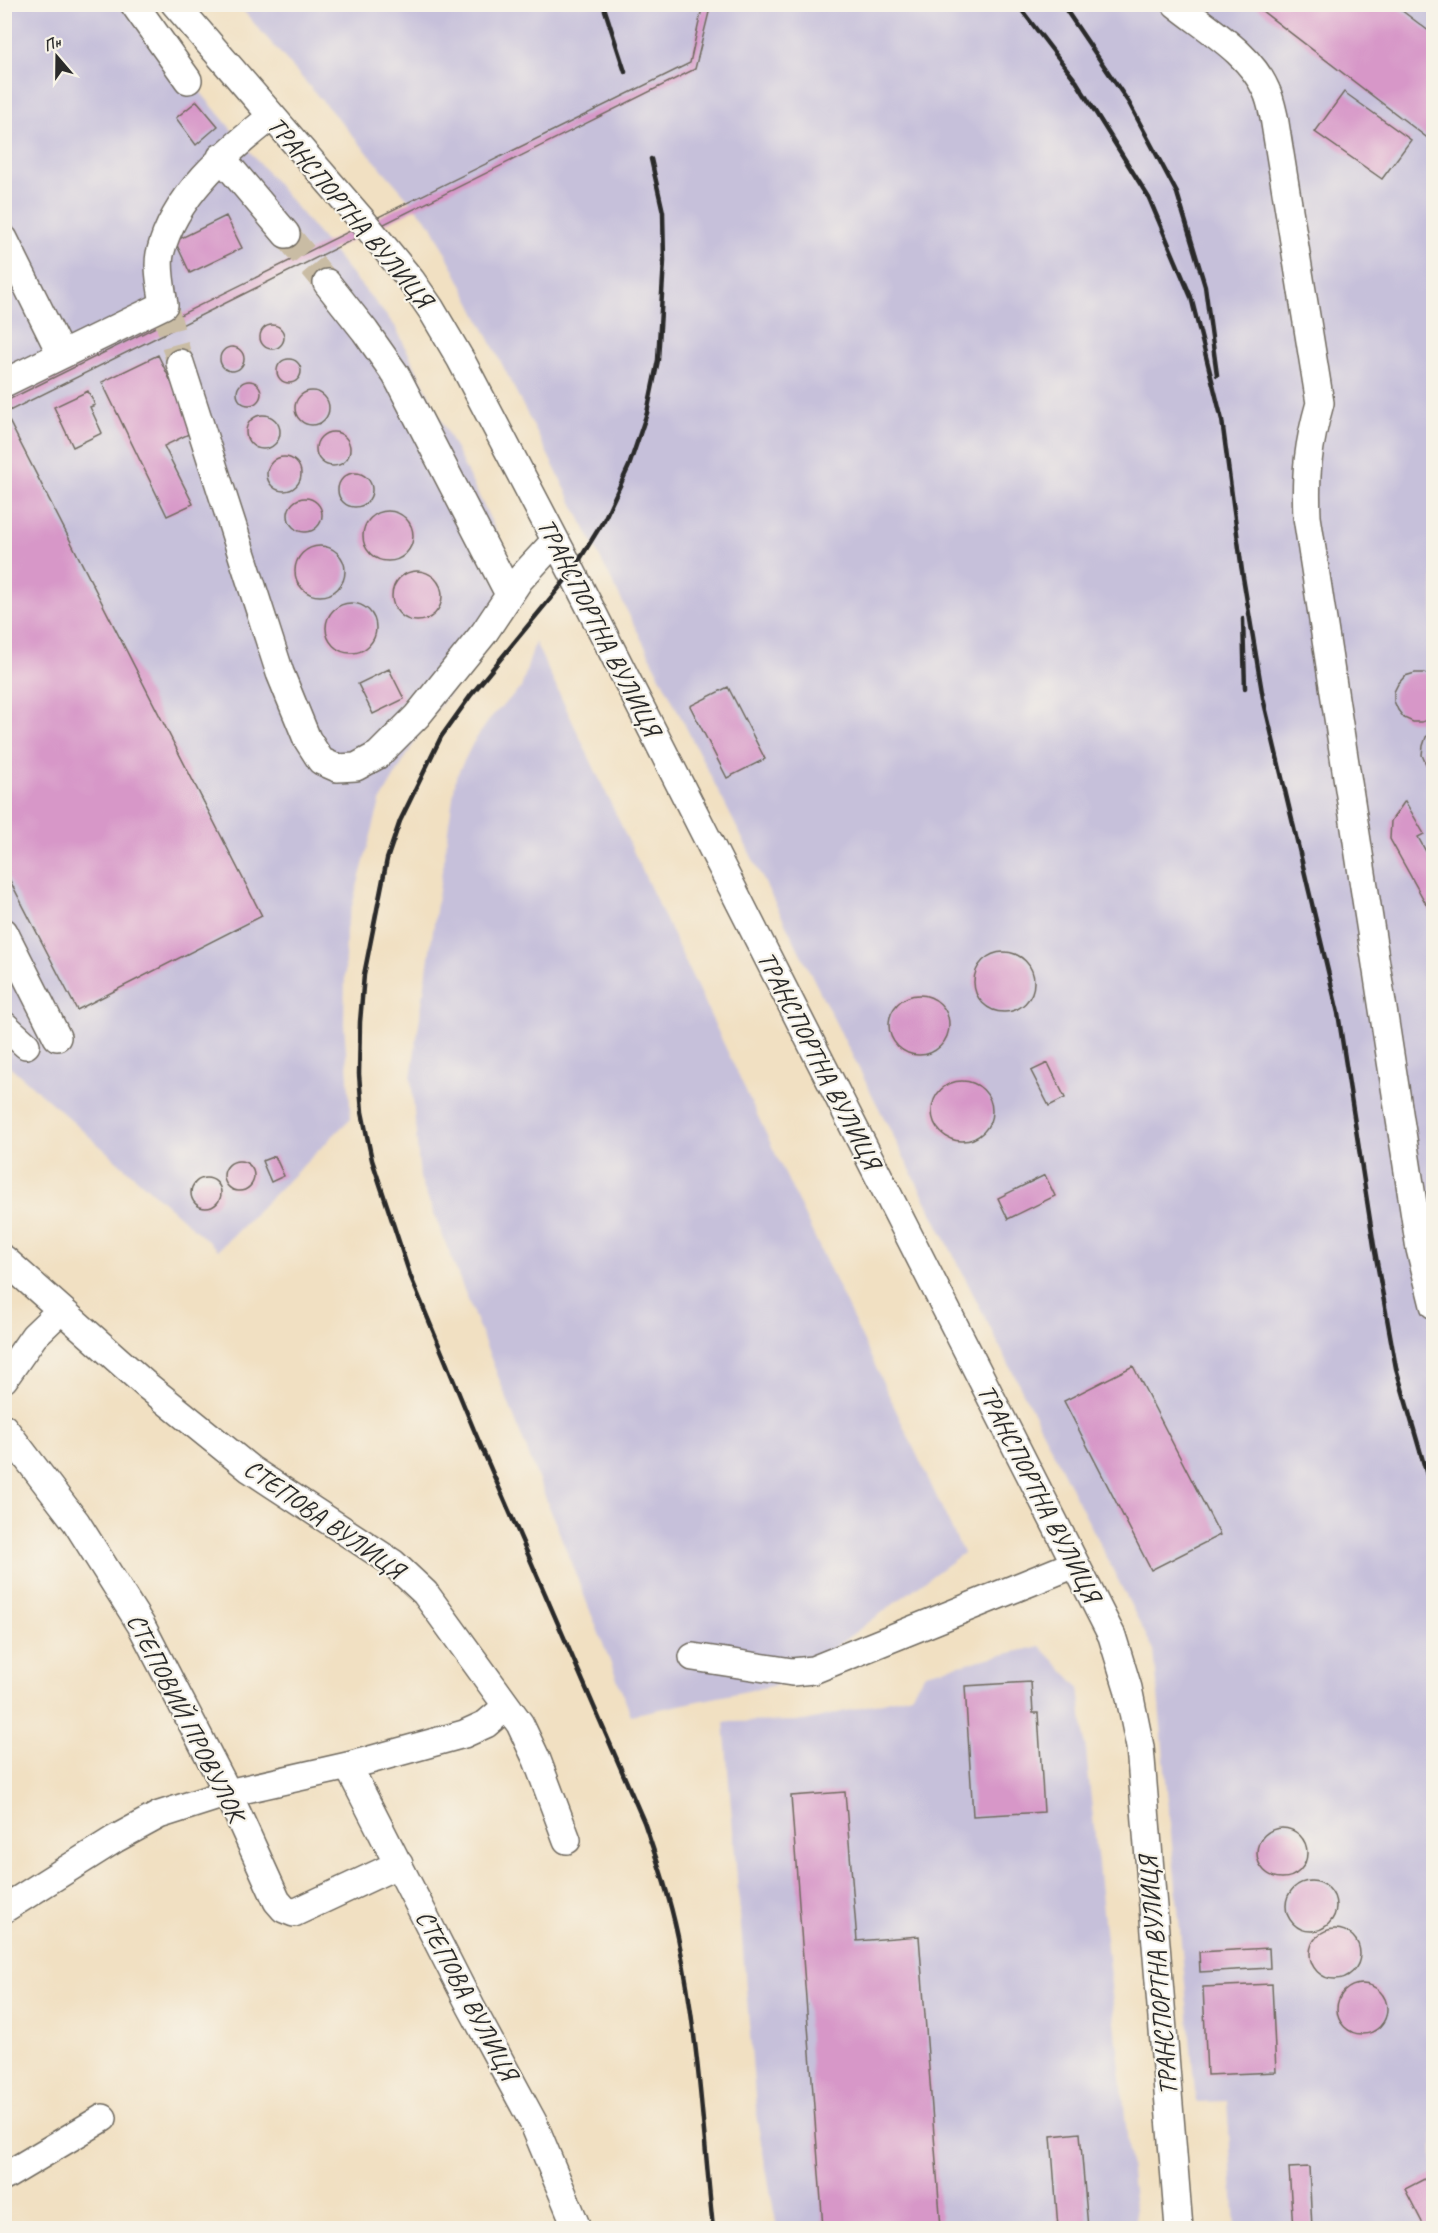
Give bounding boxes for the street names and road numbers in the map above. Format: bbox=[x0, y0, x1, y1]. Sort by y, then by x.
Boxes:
street label: ТРАНСПОРТНА ВУЛИЦЯ bbox=[260, 109, 442, 318]
street label: ТРАНСПОРТНА ВУЛИЦЯ bbox=[530, 513, 670, 745]
street label: ТРАНСПОРТНА ВУЛИЦЯ bbox=[750, 946, 890, 1178]
street label: ТРАНСПОРТНА ВУЛИЦЯ bbox=[970, 1379, 1110, 1611]
street label: СТЕПОВА ВУЛИЦЯ bbox=[238, 1452, 414, 1589]
street label: СТЕПОВИЙ ПРОВУЛОК bbox=[119, 1608, 255, 1830]
street label: ТРАНСПОРТНА ВУЛИЦЯ bbox=[1131, 1851, 1185, 2097]
street label: СТЕПОВА ВУЛИЦЯ bbox=[408, 1904, 528, 2089]

